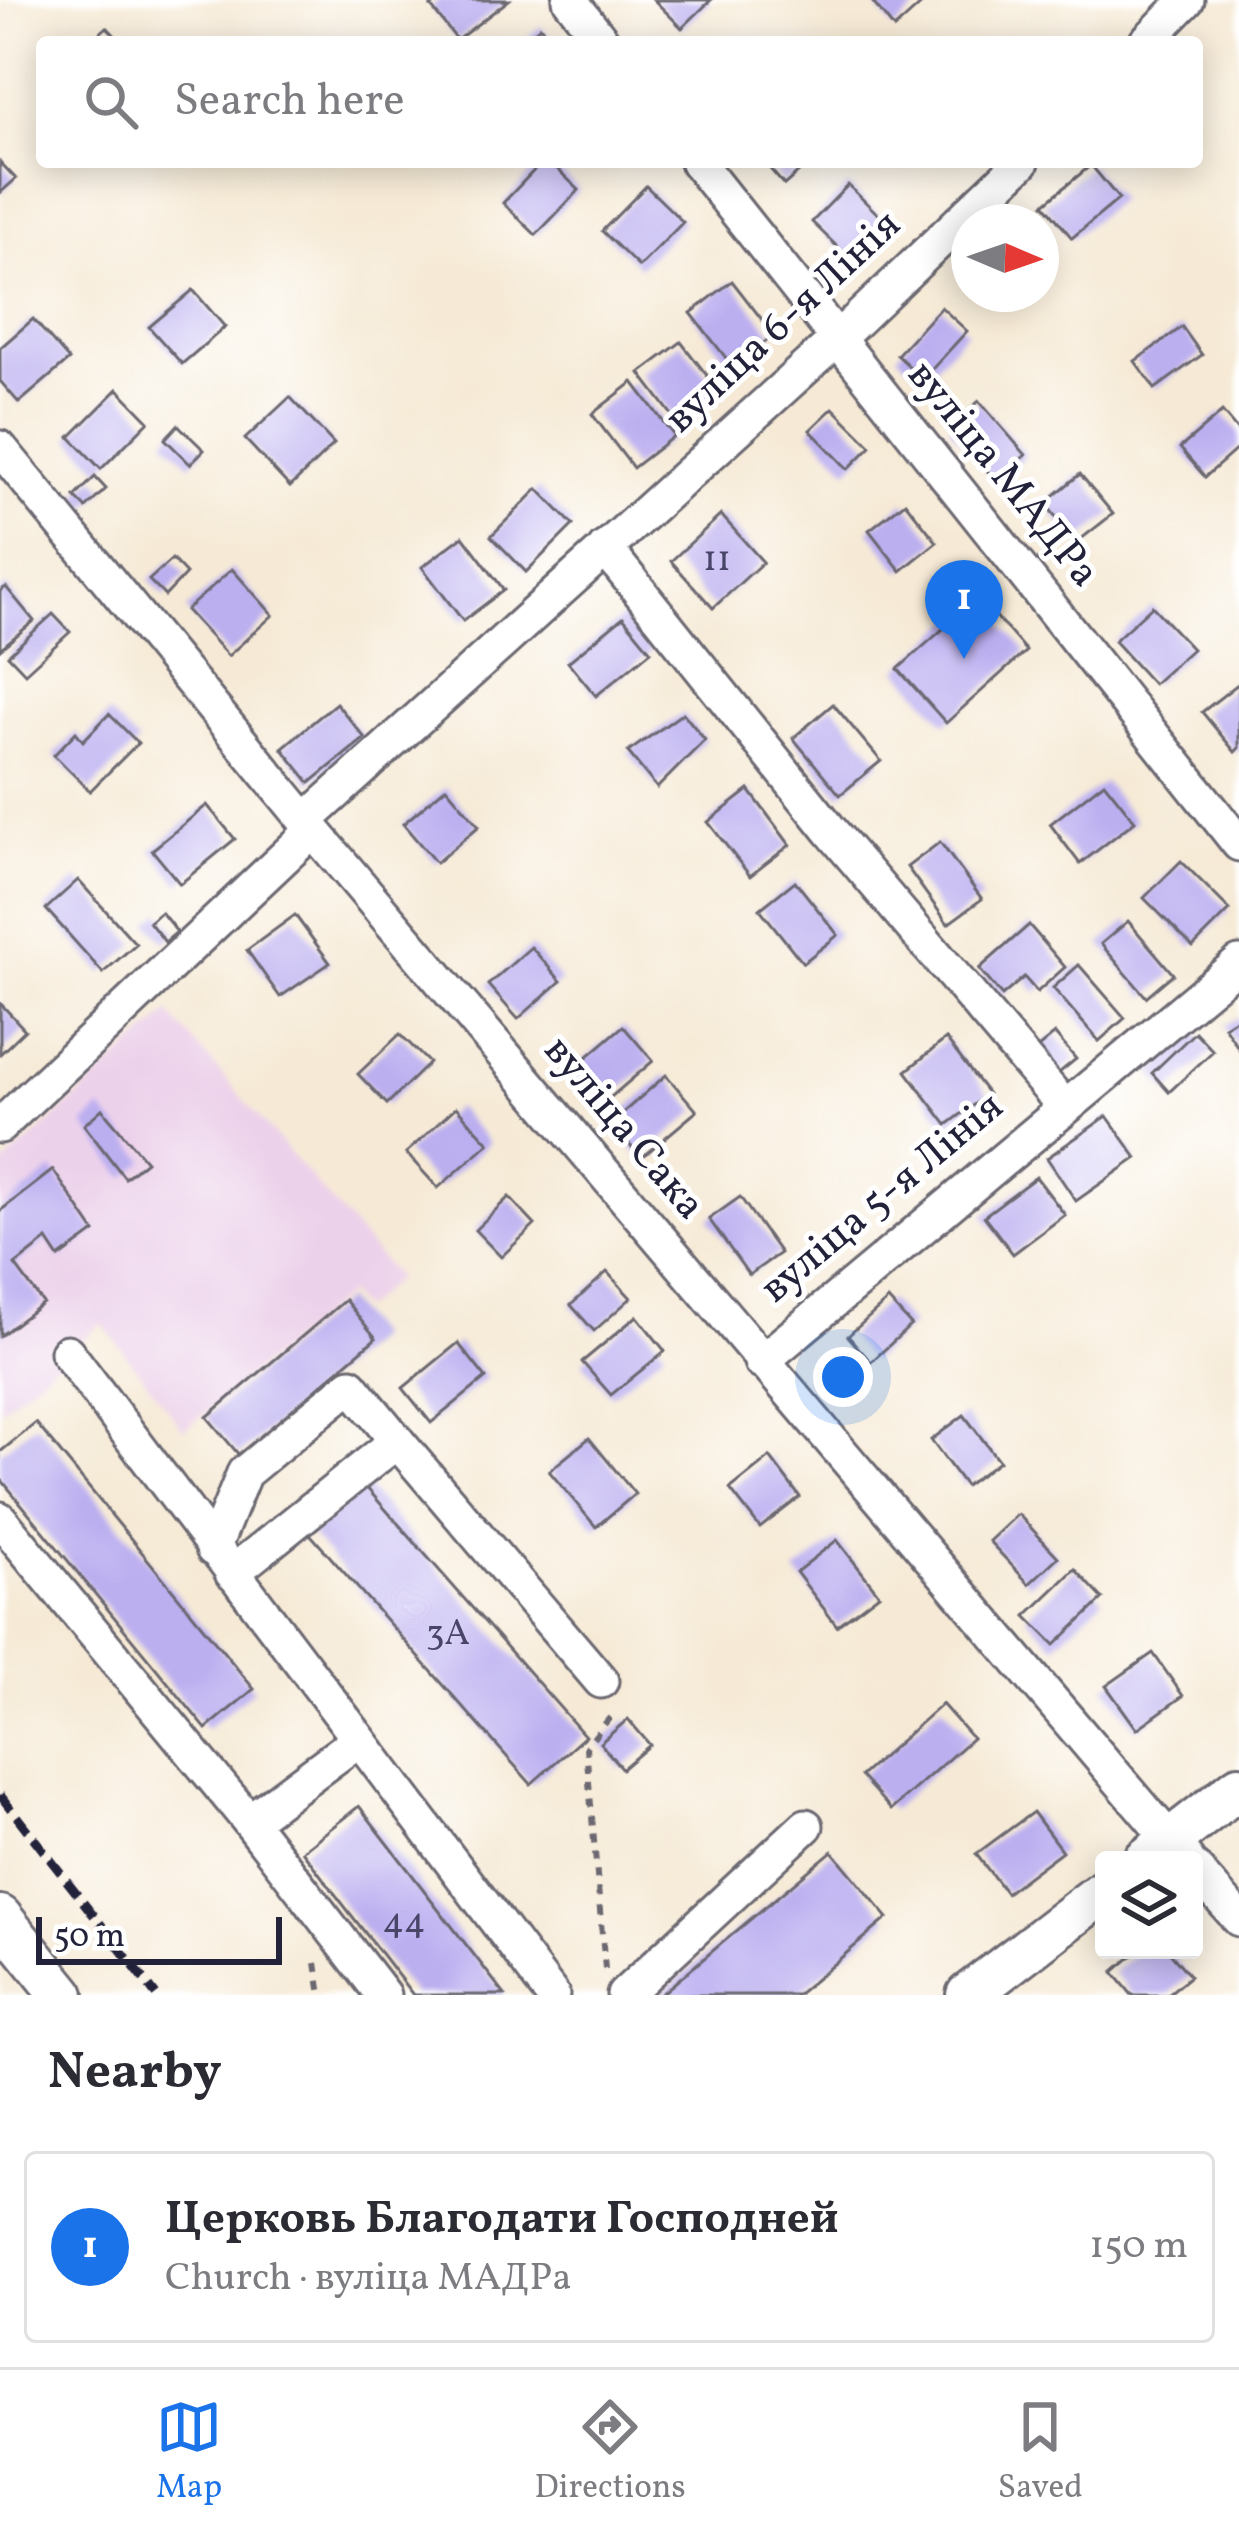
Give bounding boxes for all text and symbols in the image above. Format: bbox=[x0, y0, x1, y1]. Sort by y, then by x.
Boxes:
search box bbox=[36, 36, 1203, 168]
icon: search bbox=[78, 69, 144, 135]
text: Search here bbox=[174, 71, 405, 134]
street label: вуліца 6-я Лінія bbox=[653, 198, 915, 448]
north arrow bbox=[951, 204, 1059, 312]
street label: вуліца МАДРа bbox=[892, 349, 1112, 601]
house number: 11 bbox=[703, 536, 731, 586]
pin: 1 bbox=[925, 560, 1003, 659]
street label: вуліца Сака bbox=[529, 1024, 717, 1234]
street label: вуліца 5-я Лінія bbox=[749, 1080, 1017, 1318]
your location bbox=[813, 1347, 873, 1407]
house number: 3А bbox=[426, 1610, 470, 1660]
map controls bbox=[1095, 1851, 1203, 1959]
button: layers bbox=[1095, 1851, 1203, 1959]
house number: 44 bbox=[383, 1898, 425, 1948]
scale bar bbox=[36, 1911, 282, 1964]
text: 50 m bbox=[54, 1915, 125, 1961]
text: Nearby bbox=[48, 2038, 222, 2109]
text: Церковь Благодати Господней bbox=[165, 2189, 839, 2252]
text: 1 bbox=[82, 2220, 98, 2274]
text: 150 m bbox=[1089, 2220, 1188, 2274]
text: Church · вуліца МАДРа bbox=[165, 2252, 572, 2306]
tab: Map bbox=[156, 2394, 222, 2512]
tab: Directions bbox=[534, 2394, 686, 2512]
tab: Saved bbox=[998, 2394, 1083, 2512]

